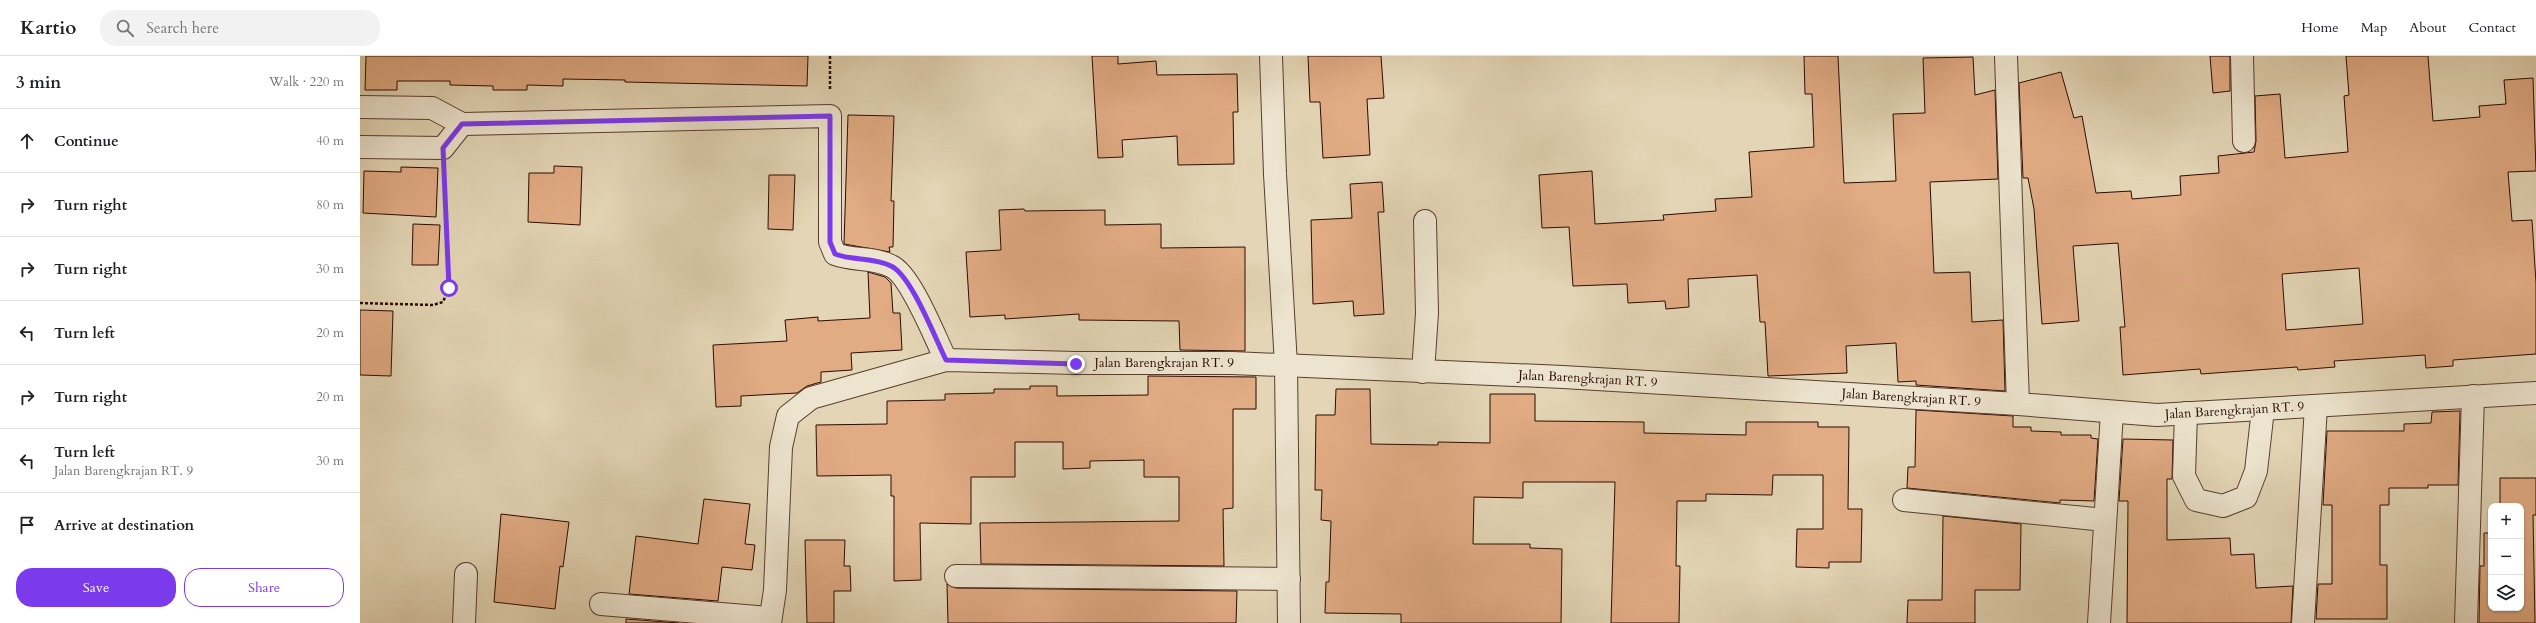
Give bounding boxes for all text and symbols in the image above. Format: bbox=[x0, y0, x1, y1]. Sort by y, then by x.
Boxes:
search box bbox=[100, 10, 380, 46]
text: Kartio bbox=[20, 15, 76, 41]
icon: search bbox=[114, 17, 136, 39]
text: Search here bbox=[146, 18, 219, 38]
text: Home bbox=[2301, 18, 2339, 37]
text: Map bbox=[2361, 18, 2387, 37]
text: About bbox=[2409, 18, 2446, 37]
text: Contact bbox=[2468, 18, 2516, 37]
text: 3 min bbox=[16, 71, 61, 94]
text: Walk · 220 m bbox=[269, 73, 344, 91]
icon: ahead bbox=[16, 130, 38, 152]
text: Continue bbox=[54, 131, 119, 151]
text: 40 m bbox=[316, 132, 344, 150]
icon: right bbox=[16, 194, 38, 216]
text: Turn right bbox=[54, 195, 127, 215]
text: 80 m bbox=[316, 196, 344, 214]
icon: right bbox=[16, 258, 38, 280]
text: Turn right bbox=[54, 259, 127, 279]
text: 30 m bbox=[316, 260, 344, 278]
route start bbox=[440, 279, 458, 297]
icon: left bbox=[16, 322, 38, 344]
text: Turn left bbox=[54, 323, 115, 343]
text: 20 m bbox=[316, 324, 344, 342]
street label: Jalan Barengkrajan RT. 9 bbox=[1093, 354, 1234, 372]
route end bbox=[1067, 355, 1085, 373]
street label: Jalan Barengkrajan RT. 9 bbox=[1516, 366, 1658, 392]
street label: Jalan Barengkrajan RT. 9 bbox=[1839, 384, 1982, 411]
icon: right bbox=[16, 386, 38, 408]
text: Turn right bbox=[54, 387, 127, 407]
text: 20 m bbox=[316, 388, 344, 406]
street label: Jalan Barengkrajan RT. 9 bbox=[2163, 397, 2305, 424]
text: Turn left bbox=[54, 442, 115, 462]
icon: left bbox=[16, 450, 38, 472]
text: 30 m bbox=[316, 452, 344, 470]
text: Jalan Barengkrajan RT. 9 bbox=[54, 462, 193, 480]
map controls bbox=[2488, 503, 2524, 611]
button: + bbox=[2488, 503, 2524, 539]
icon: arrive bbox=[16, 514, 38, 536]
text: Arrive at destination bbox=[54, 515, 194, 535]
button: − bbox=[2488, 539, 2524, 575]
button: Save bbox=[16, 568, 176, 607]
button: Share bbox=[184, 568, 344, 607]
button: layers bbox=[2488, 575, 2524, 611]

